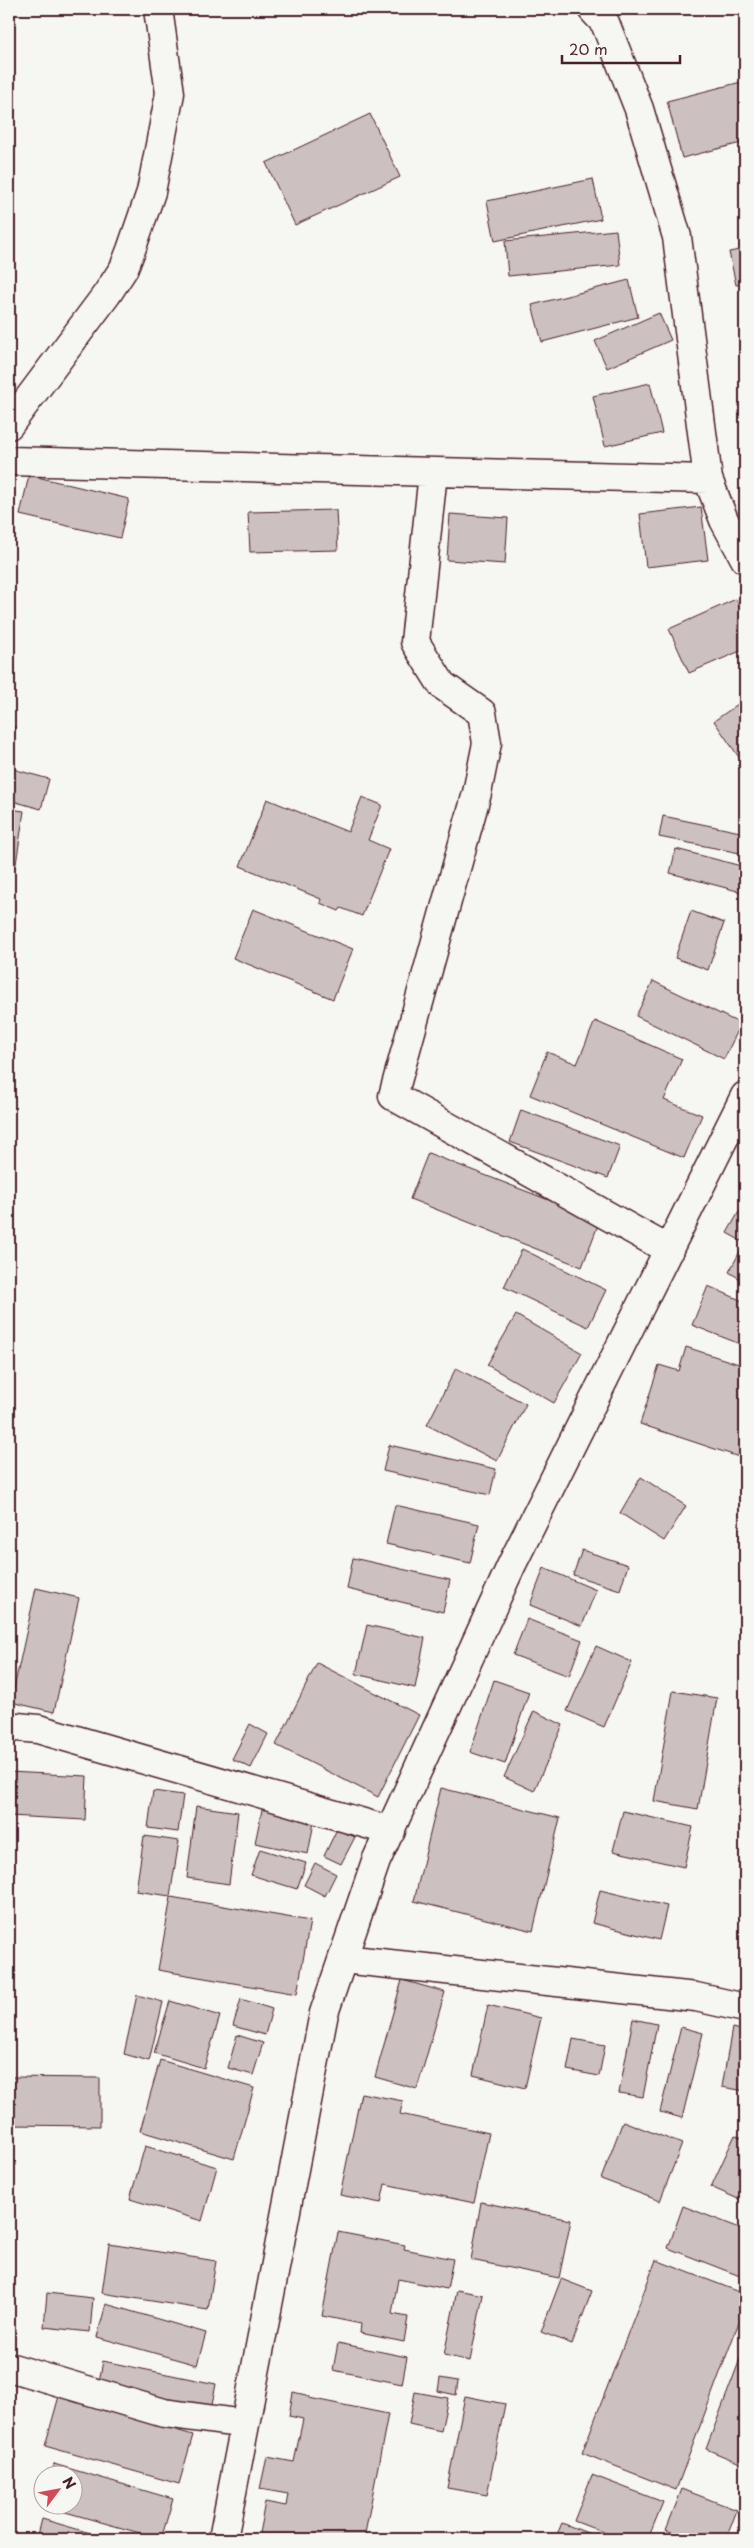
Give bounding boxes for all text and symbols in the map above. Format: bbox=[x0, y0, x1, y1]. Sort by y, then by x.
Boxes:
scale bar bbox=[562, 32, 679, 64]
text: 20 m bbox=[569, 37, 608, 60]
north arrow bbox=[32, 2466, 82, 2516]
text: N bbox=[58, 2473, 81, 2493]

